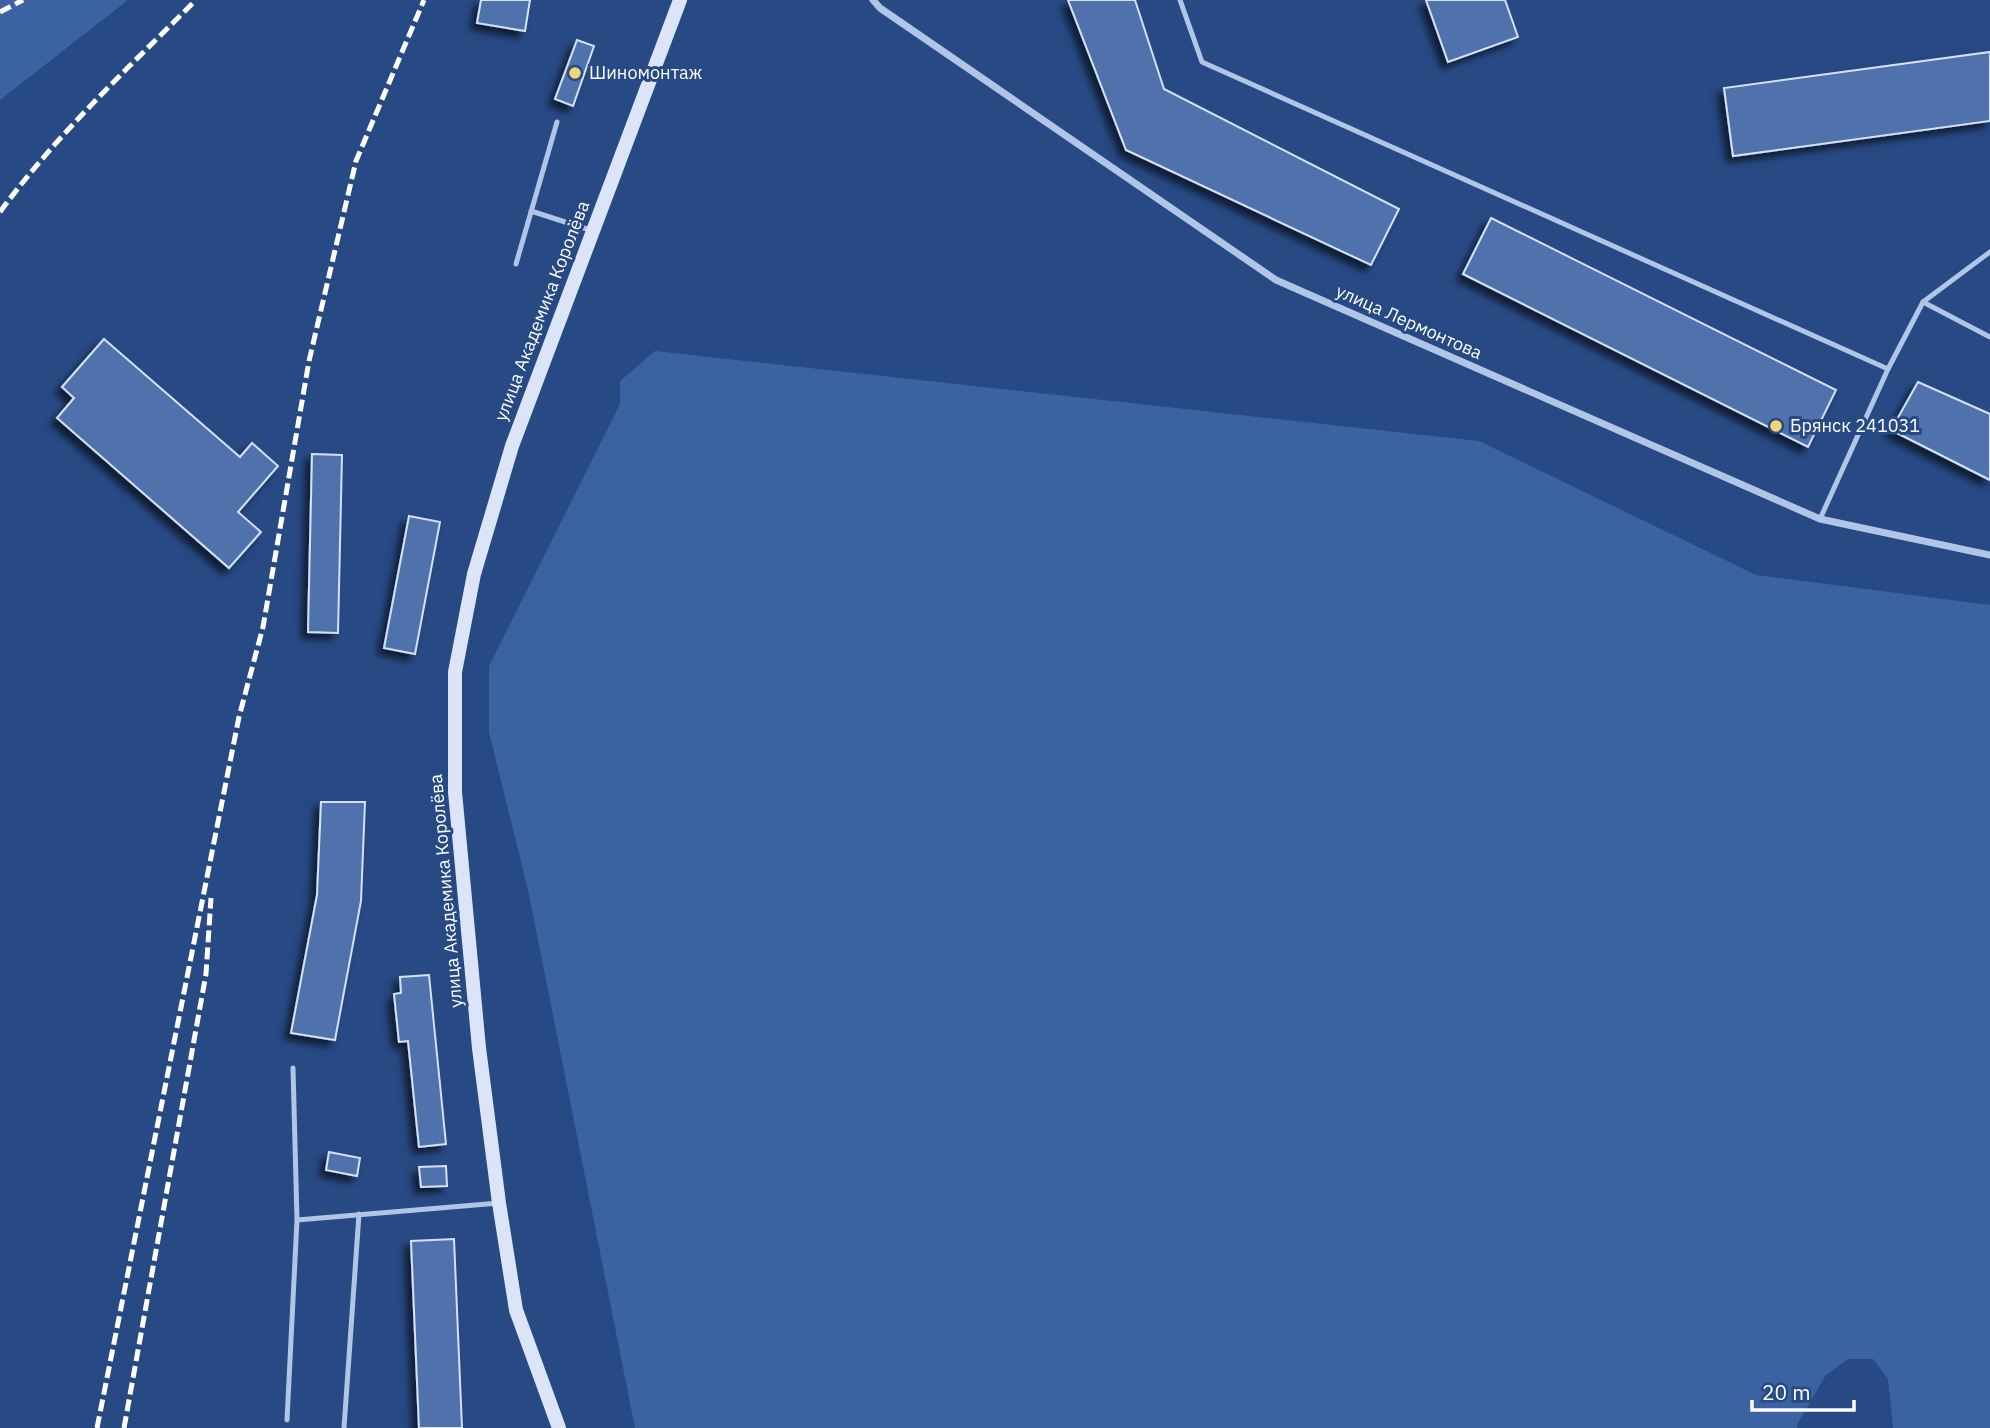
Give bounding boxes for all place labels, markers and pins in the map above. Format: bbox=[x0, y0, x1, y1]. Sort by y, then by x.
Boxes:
place label: Шиномонтаж bbox=[589, 61, 703, 84]
marker: Шиномонтаж bbox=[567, 65, 583, 81]
place label: Брянск 241031 bbox=[1790, 414, 1920, 437]
marker: Брянск 241031 bbox=[1768, 418, 1784, 434]

